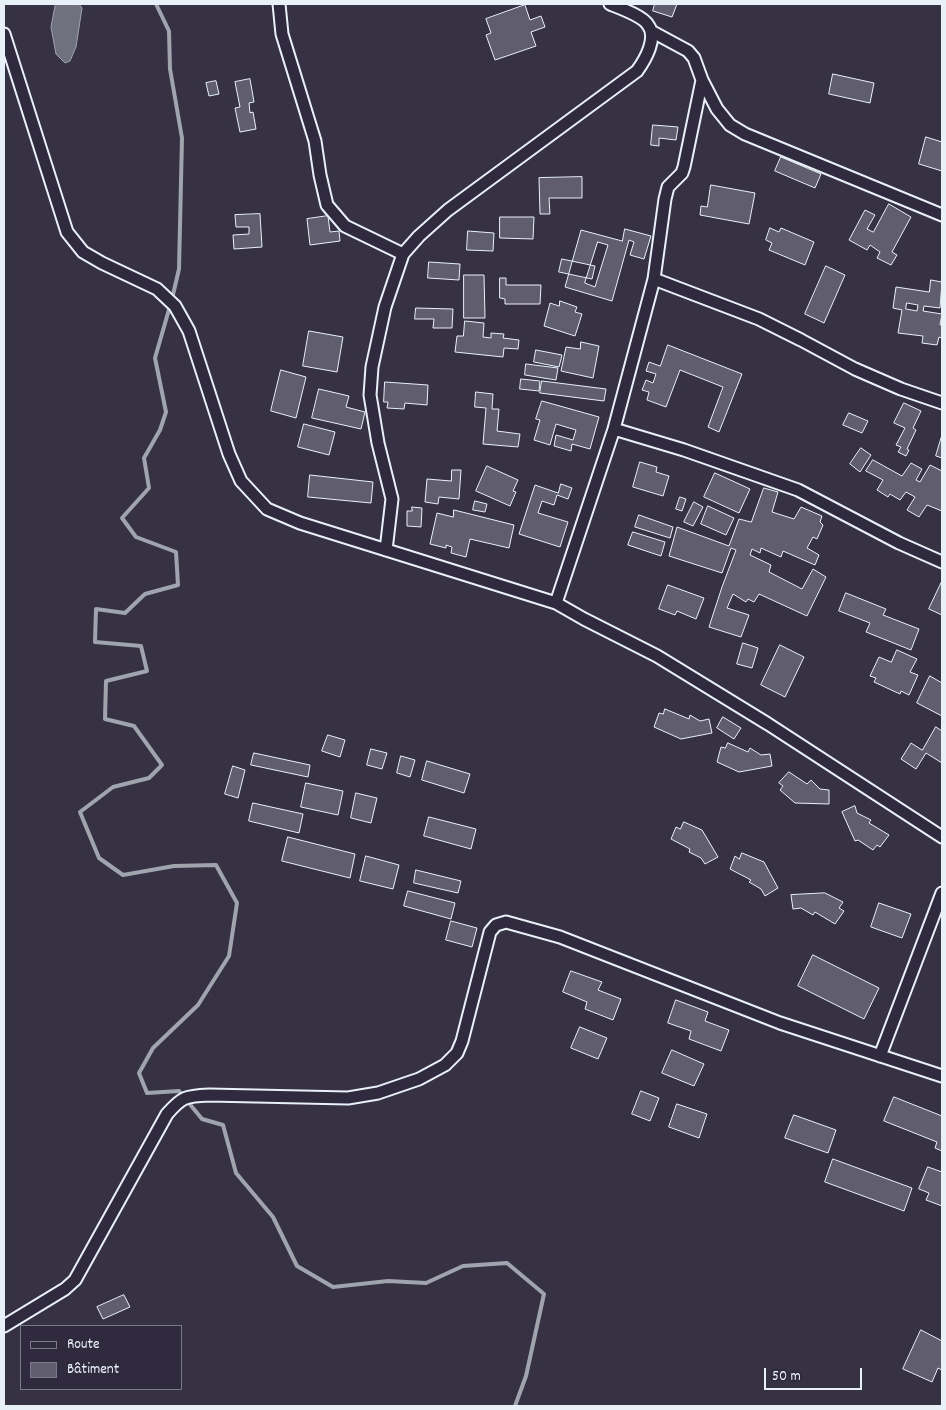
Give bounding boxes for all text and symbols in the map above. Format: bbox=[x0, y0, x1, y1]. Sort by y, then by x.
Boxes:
legend bbox=[20, 1325, 182, 1390]
text: Route bbox=[67, 1334, 100, 1356]
scale bar bbox=[766, 1358, 864, 1390]
text: Bâtiment bbox=[67, 1359, 119, 1381]
text: 50 m bbox=[772, 1366, 801, 1388]

